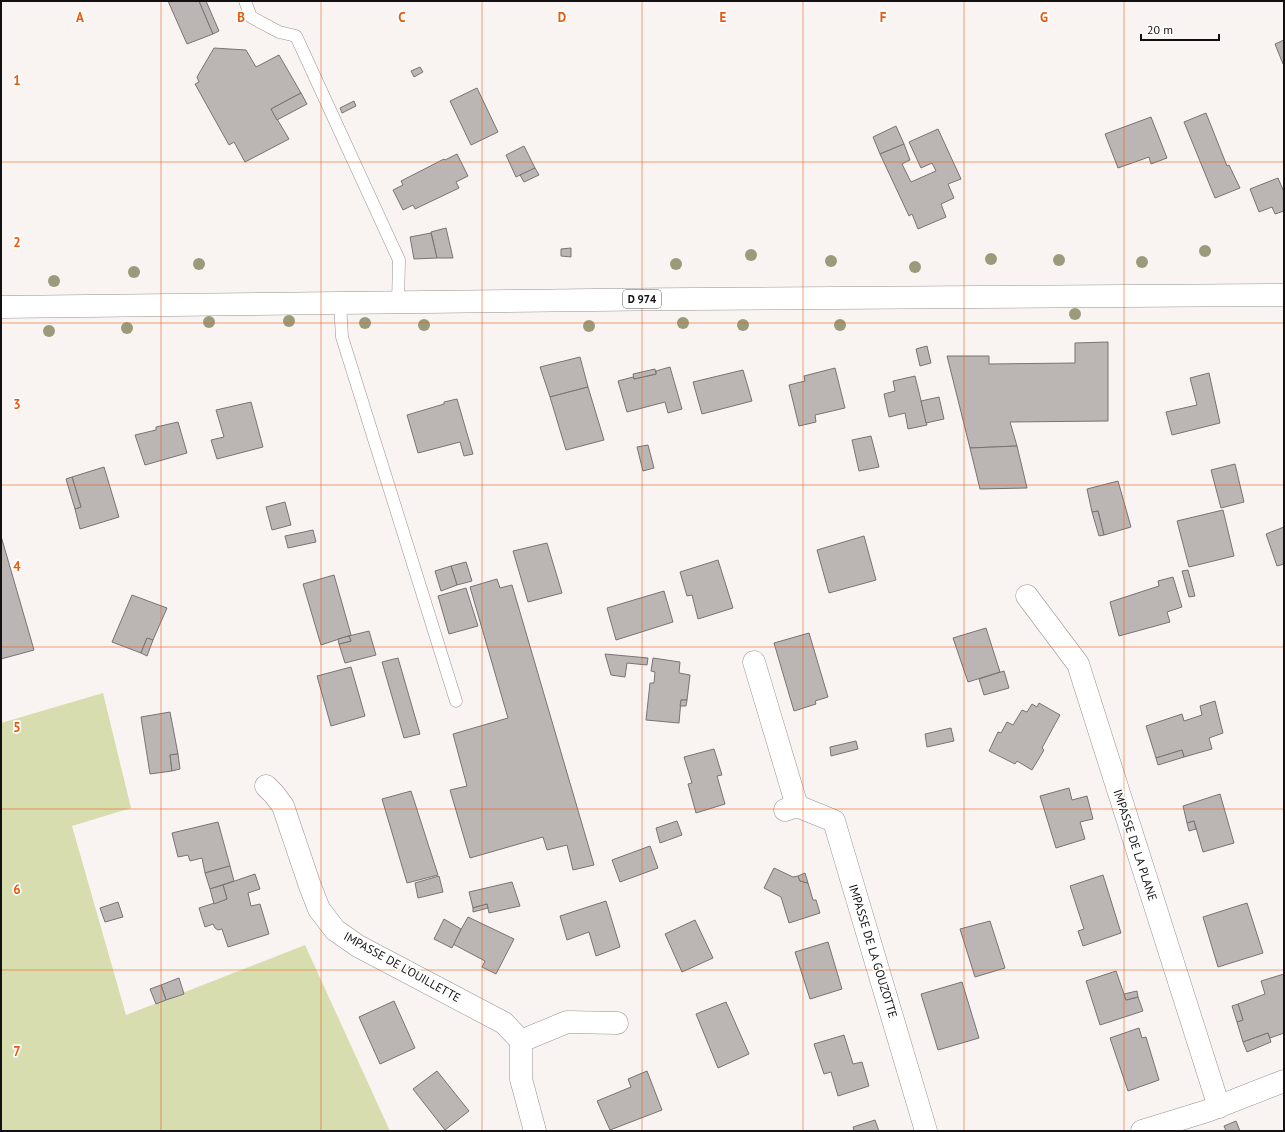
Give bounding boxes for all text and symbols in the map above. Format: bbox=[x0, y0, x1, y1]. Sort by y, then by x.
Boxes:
text: A bbox=[76, 9, 84, 26]
text: B bbox=[237, 9, 245, 26]
text: C bbox=[398, 9, 406, 26]
text: D bbox=[558, 9, 566, 26]
text: E bbox=[720, 9, 727, 26]
text: F bbox=[880, 9, 887, 26]
text: G bbox=[1040, 9, 1048, 26]
scale bar bbox=[1141, 16, 1219, 42]
text: 20 m bbox=[1147, 22, 1173, 37]
text: 1 bbox=[13, 72, 21, 89]
text: 2 bbox=[13, 234, 21, 251]
road number: D 974 bbox=[623, 290, 661, 308]
text: 3 bbox=[13, 396, 21, 413]
text: 4 bbox=[13, 558, 21, 575]
text: 5 bbox=[13, 719, 21, 736]
street label: IMPASSE DE LA PLANE bbox=[1110, 787, 1161, 902]
text: 6 bbox=[13, 881, 21, 898]
street label: IMPASSE DE LA GOUZOTTE bbox=[846, 882, 901, 1020]
street label: IMPASSE DE L'OUILLETTE bbox=[341, 928, 463, 1005]
text: 7 bbox=[13, 1043, 21, 1060]

